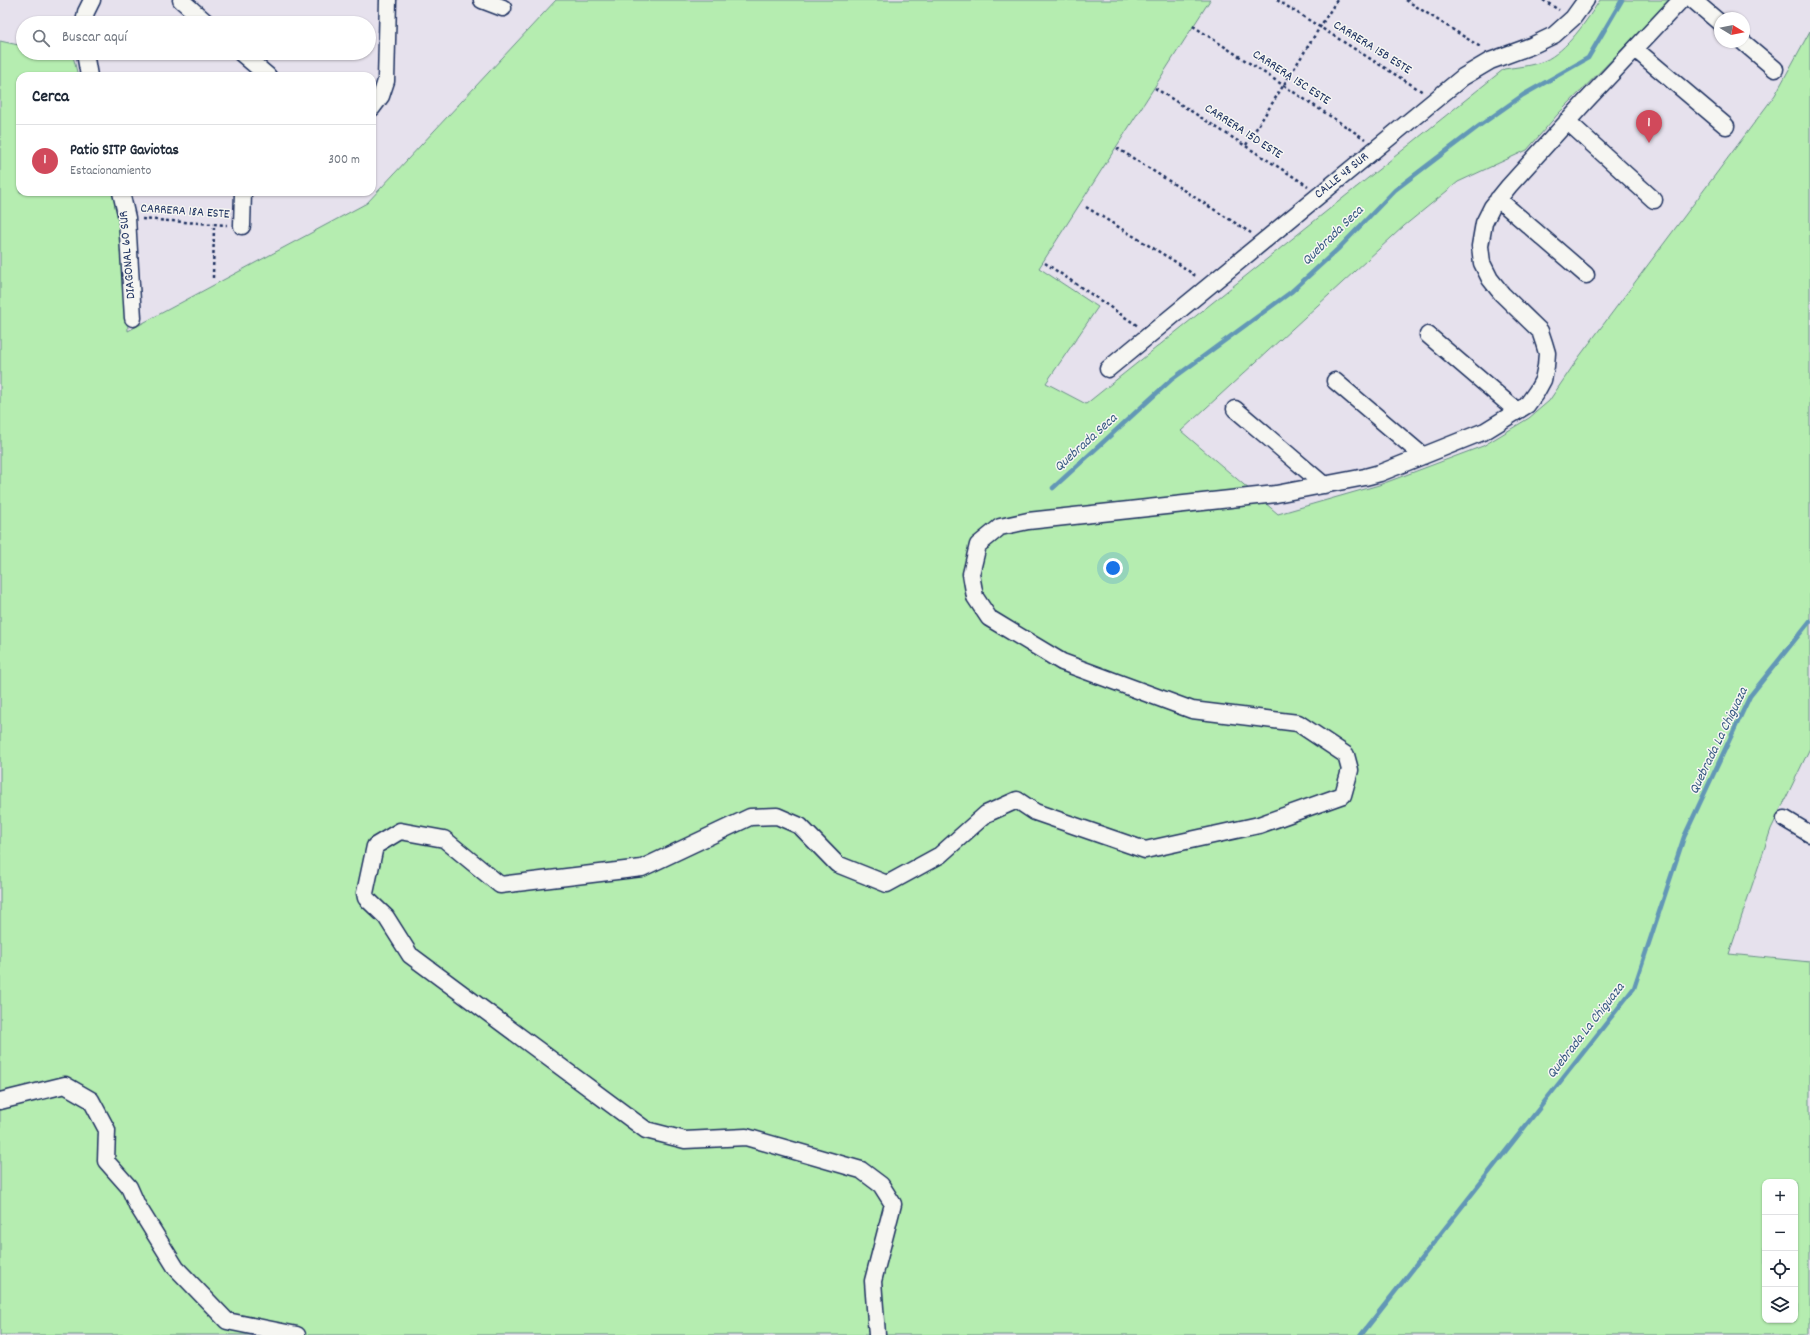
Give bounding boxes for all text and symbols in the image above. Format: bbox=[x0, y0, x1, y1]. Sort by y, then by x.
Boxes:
north arrow bbox=[1714, 12, 1750, 48]
search box bbox=[16, 16, 376, 60]
street label: CARRERA 15B ESTE bbox=[1329, 16, 1415, 80]
icon: search bbox=[30, 27, 52, 49]
text: Buscar aquí bbox=[62, 27, 127, 49]
street label: CARRERA 15C ESTE bbox=[1248, 46, 1334, 110]
text: Cerca bbox=[32, 86, 69, 110]
street label: CARRERA 15D ESTE bbox=[1200, 100, 1286, 164]
pin: 1 bbox=[1636, 110, 1662, 143]
text: Patio SITP Gaviotas bbox=[70, 140, 179, 162]
street label: CALLE 48 SUR bbox=[1311, 148, 1373, 204]
text: 1 bbox=[44, 151, 46, 170]
text: 300 m bbox=[328, 151, 360, 170]
text: Estacionamiento bbox=[70, 162, 151, 181]
street label: CARRERA 18A ESTE bbox=[140, 199, 230, 225]
water label: Quebrada Seca bbox=[1298, 200, 1369, 271]
street label: DIAGONAL 60 SUR bbox=[115, 210, 141, 300]
water label: Quebrada Seca bbox=[1050, 408, 1123, 477]
your location bbox=[1103, 558, 1123, 578]
water label: Quebrada La Chiguaza bbox=[1684, 683, 1754, 798]
water label: Quebrada La Chiguaza bbox=[1542, 978, 1631, 1083]
map controls bbox=[1762, 1179, 1798, 1323]
button: + bbox=[1762, 1179, 1798, 1215]
button: − bbox=[1762, 1215, 1798, 1251]
button: locate bbox=[1762, 1251, 1798, 1287]
button: layers bbox=[1762, 1287, 1798, 1323]

